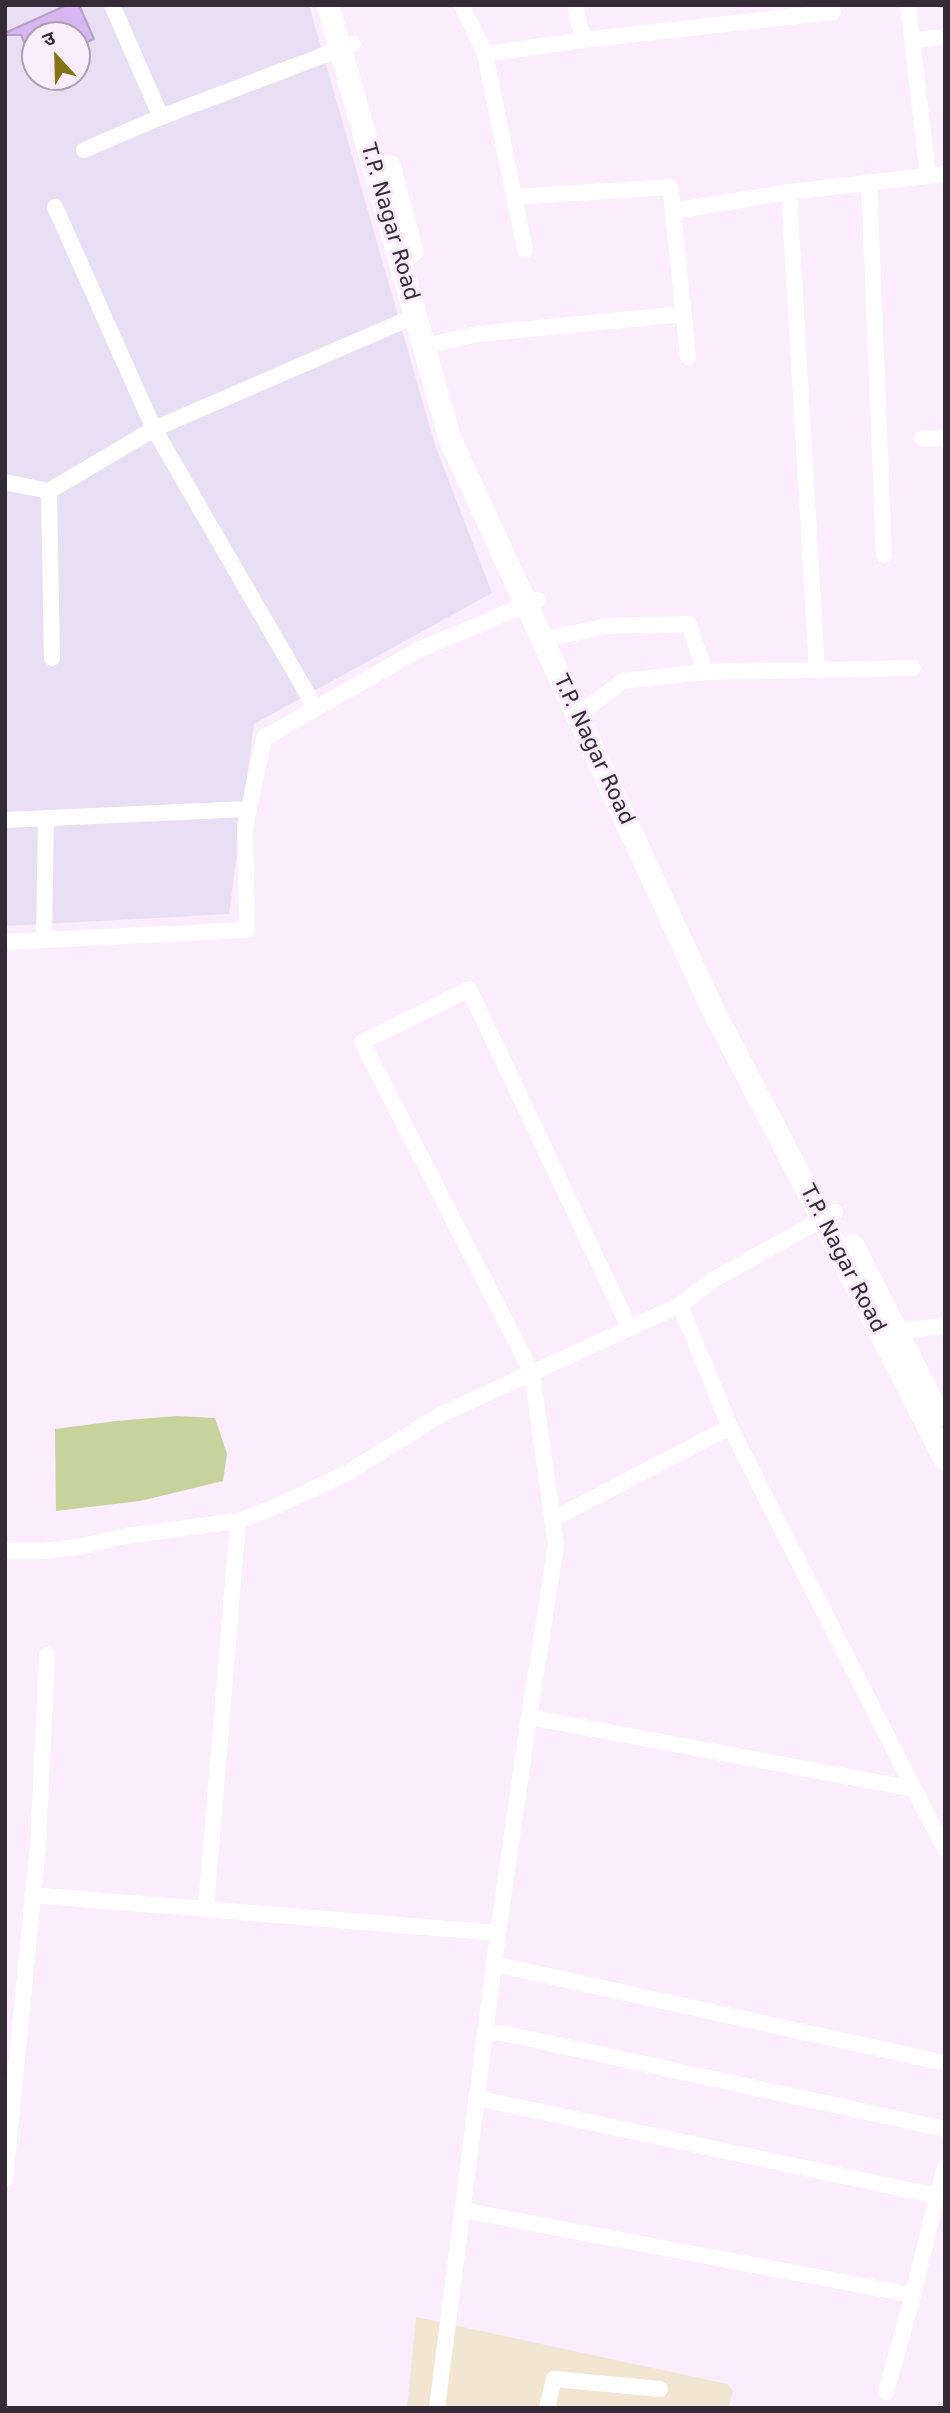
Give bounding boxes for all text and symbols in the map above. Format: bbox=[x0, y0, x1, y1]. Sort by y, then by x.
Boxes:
north arrow bbox=[21, 21, 91, 91]
text: उ bbox=[40, 26, 58, 51]
street label: T.P. Nagar Road bbox=[354, 140, 424, 304]
street label: T.P. Nagar Road bbox=[547, 671, 639, 829]
street label: T.P. Nagar Road bbox=[794, 1181, 890, 1337]

